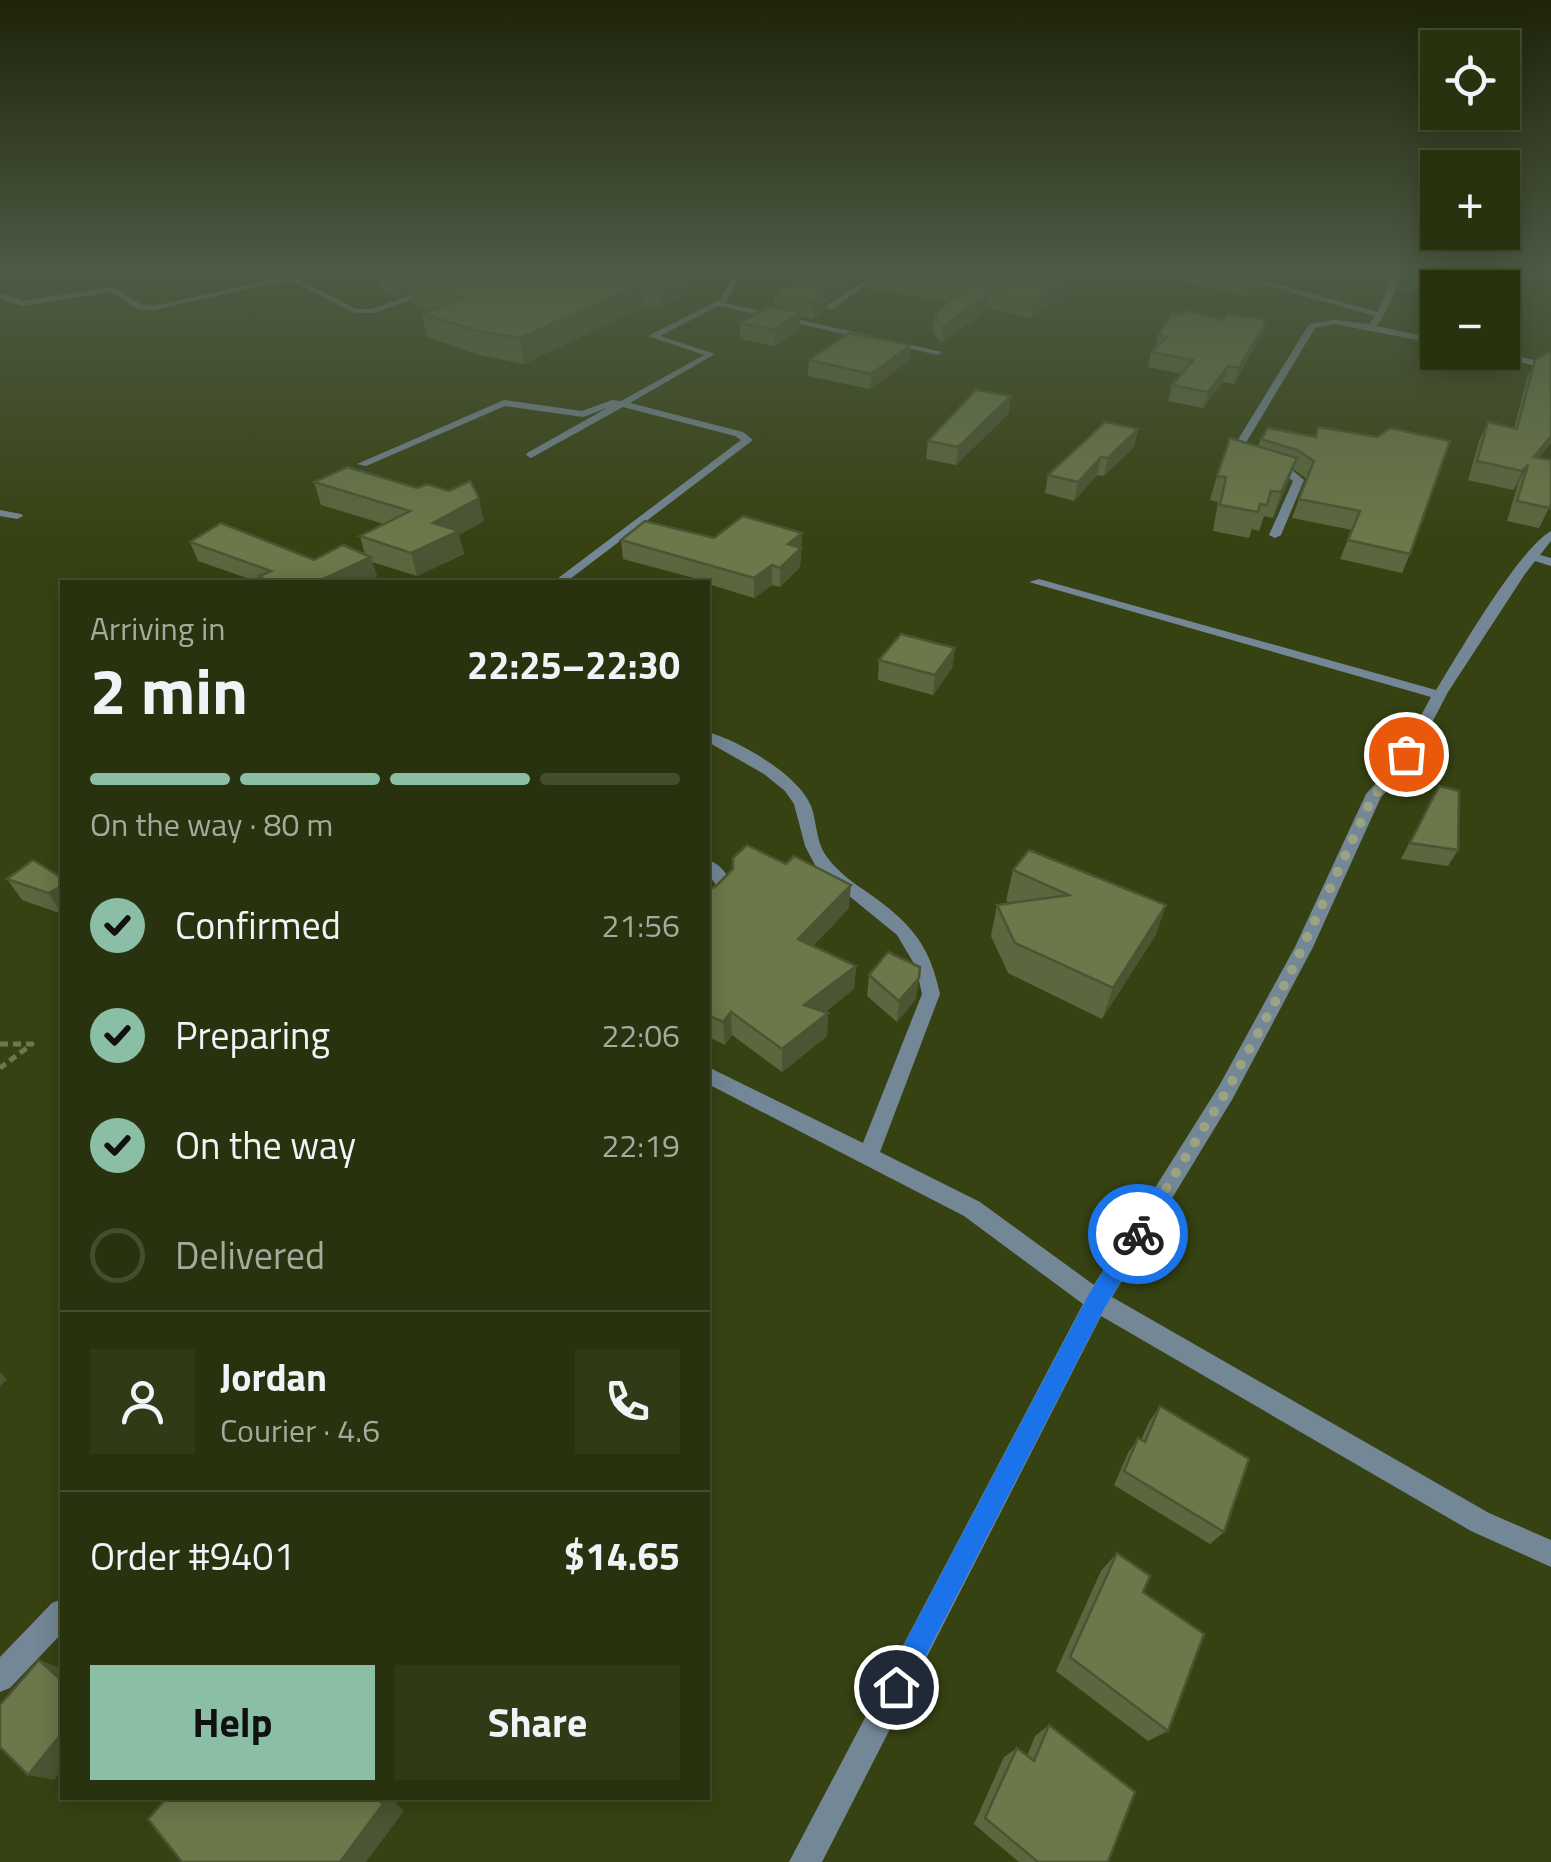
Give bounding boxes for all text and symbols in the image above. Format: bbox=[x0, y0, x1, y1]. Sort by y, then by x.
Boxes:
map controls bbox=[1420, 30, 1520, 370]
button: locate bbox=[1420, 30, 1520, 130]
button: + bbox=[1420, 150, 1520, 250]
button: − bbox=[1420, 270, 1520, 370]
text: Arriving in bbox=[90, 604, 226, 652]
text: 22:25–22:30 bbox=[467, 636, 680, 694]
text: 2 min bbox=[90, 640, 248, 739]
pin bbox=[1364, 712, 1449, 797]
icon: bag bbox=[1379, 727, 1434, 782]
text: On the way · 80 m bbox=[90, 800, 333, 848]
text: Confirmed bbox=[175, 896, 341, 954]
icon: check bbox=[90, 898, 145, 953]
text: 21:56 bbox=[601, 901, 680, 949]
text: Preparing bbox=[175, 1006, 330, 1064]
icon: check bbox=[90, 1008, 145, 1063]
text: 22:06 bbox=[601, 1011, 680, 1059]
text: On the way bbox=[175, 1116, 356, 1174]
icon: check bbox=[90, 1118, 145, 1173]
text: 22:19 bbox=[601, 1121, 680, 1169]
courier bbox=[1088, 1184, 1188, 1284]
icon: bike bbox=[1111, 1207, 1166, 1262]
text: Delivered bbox=[175, 1226, 325, 1284]
text: Jordan bbox=[220, 1348, 327, 1406]
button: person bbox=[90, 1349, 195, 1454]
button: phone bbox=[575, 1349, 680, 1454]
text: Courier · 4.6 bbox=[220, 1406, 380, 1454]
text: Order #9401 bbox=[90, 1527, 295, 1585]
text: $14.65 bbox=[564, 1527, 680, 1585]
pin bbox=[854, 1645, 939, 1730]
icon: home bbox=[869, 1660, 924, 1715]
button: Help bbox=[90, 1665, 375, 1780]
button: Share bbox=[395, 1665, 680, 1780]

